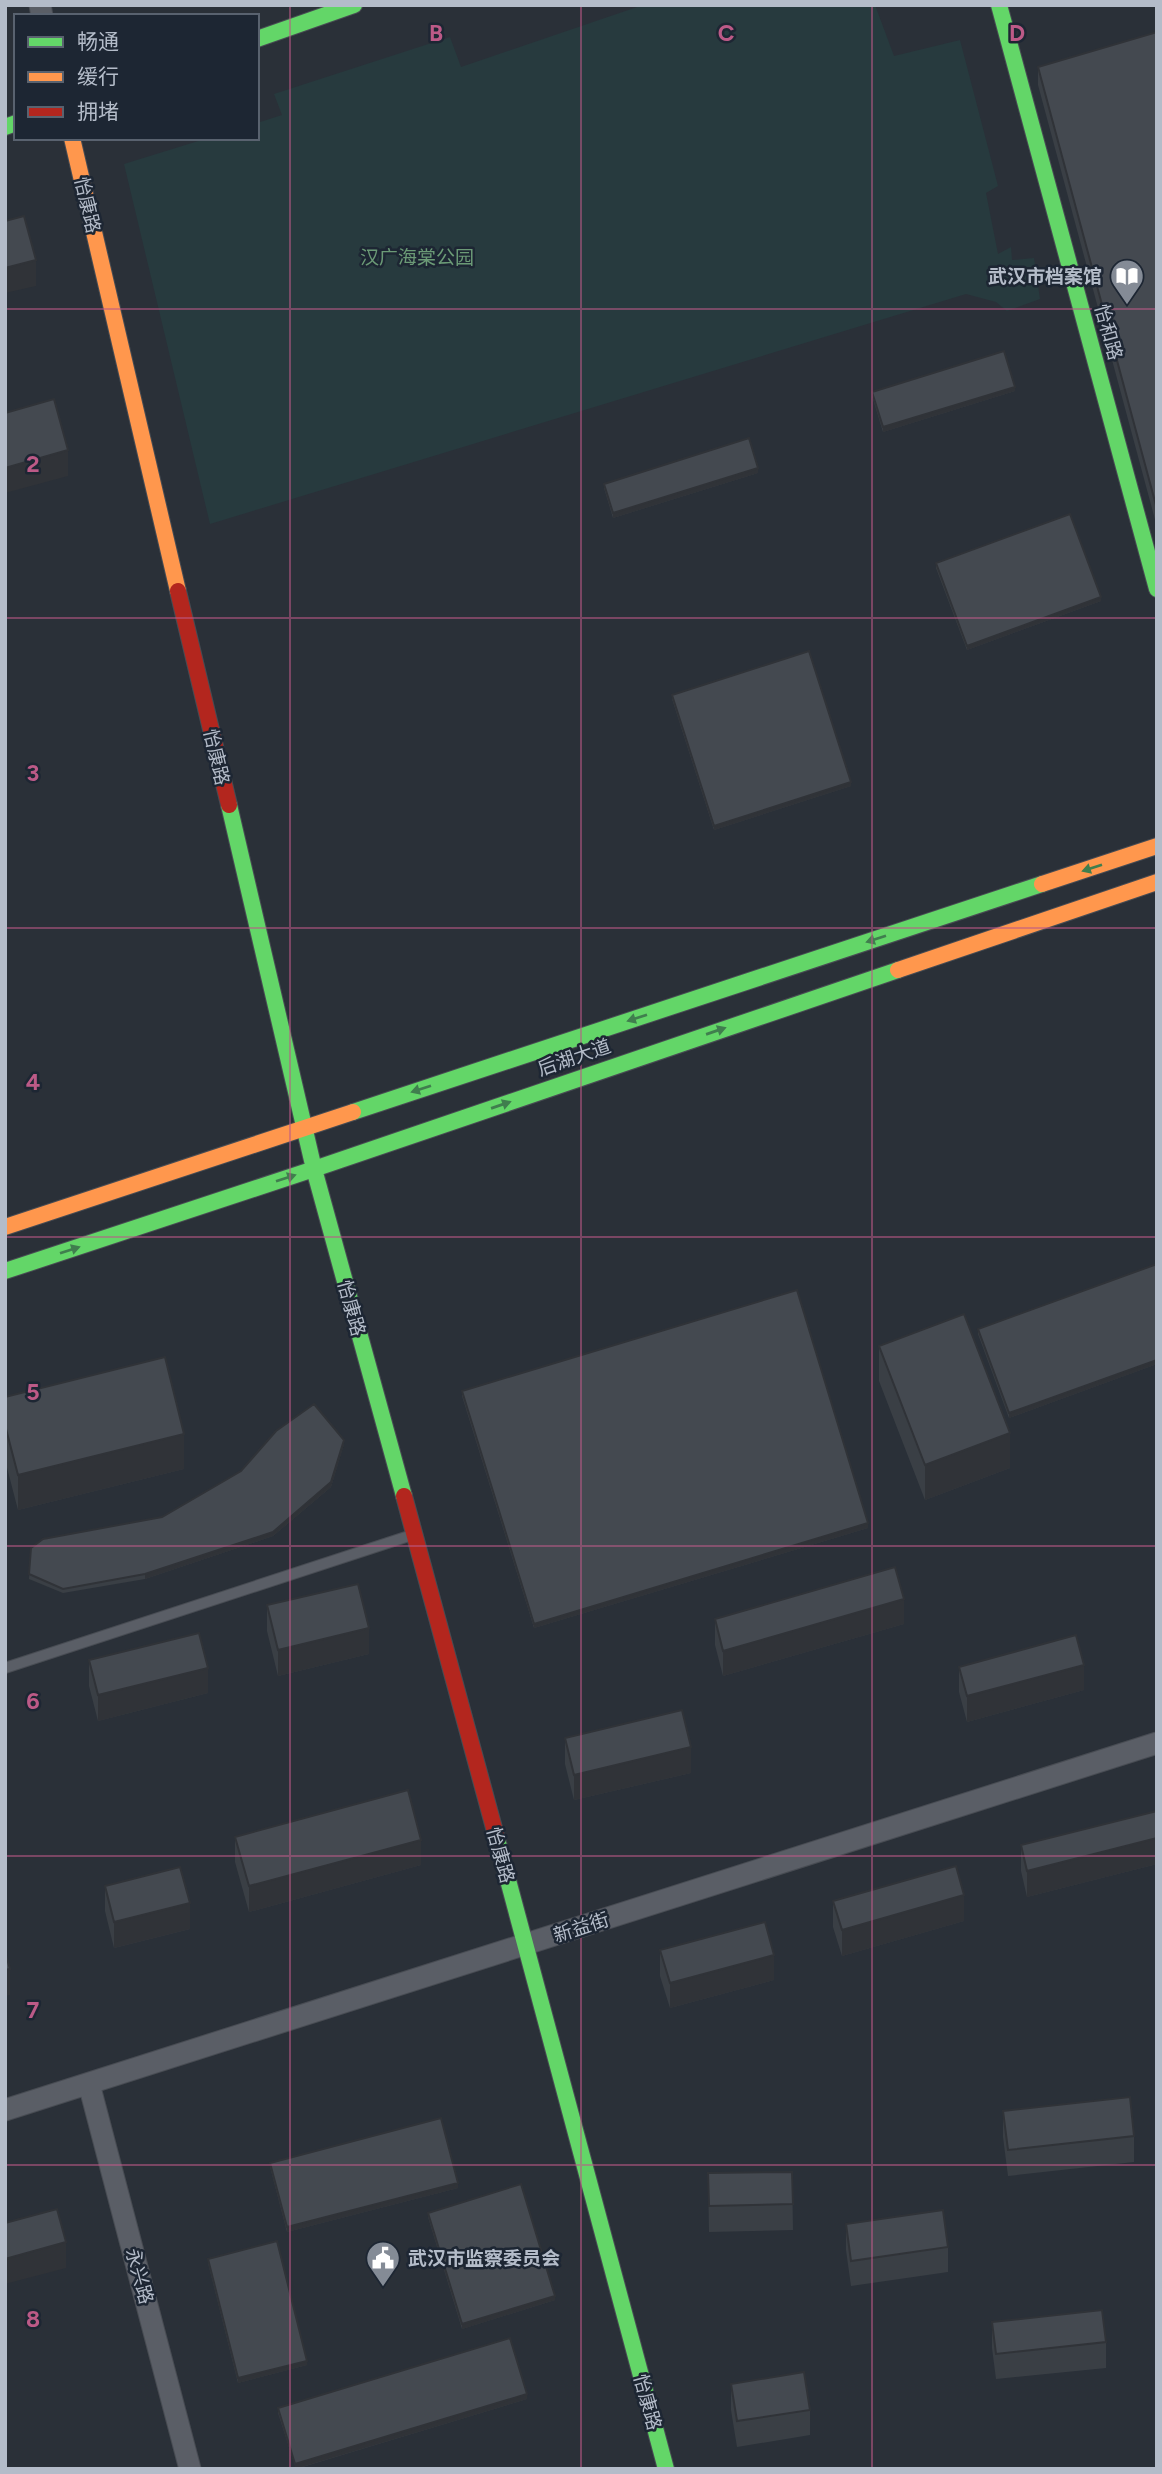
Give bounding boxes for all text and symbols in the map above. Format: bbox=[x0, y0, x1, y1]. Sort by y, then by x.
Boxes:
legend bbox=[14, 14, 259, 140]
text: B bbox=[429, 19, 443, 47]
text: C bbox=[718, 19, 735, 47]
text: D bbox=[1009, 19, 1025, 47]
text: 畅通 bbox=[77, 29, 119, 54]
text: 缓行 bbox=[77, 64, 119, 89]
text: 拥堵 bbox=[77, 99, 119, 124]
street label: 怡康路 bbox=[70, 175, 105, 235]
park label: 汉广海棠公园 bbox=[360, 246, 474, 269]
library icon: 武汉市档案馆 bbox=[1108, 257, 1146, 306]
place label: 武汉市档案馆 bbox=[988, 265, 1102, 288]
street label: 怡和路 bbox=[1090, 302, 1127, 363]
text: 2 bbox=[26, 450, 40, 478]
street label: 怡康路 bbox=[199, 727, 234, 787]
text: 3 bbox=[27, 759, 39, 787]
one-way arrow bbox=[1081, 863, 1102, 874]
one-way arrow bbox=[865, 934, 886, 945]
one-way arrow bbox=[626, 1013, 647, 1024]
one-way arrow bbox=[706, 1025, 727, 1036]
street label: 后湖大道 bbox=[534, 1034, 614, 1081]
text: 4 bbox=[26, 1068, 40, 1096]
one-way arrow bbox=[410, 1085, 431, 1095]
one-way arrow bbox=[491, 1099, 512, 1110]
one-way arrow bbox=[276, 1172, 297, 1183]
one-way arrow bbox=[60, 1244, 81, 1255]
street label: 怡康路 bbox=[333, 1278, 370, 1339]
text: 5 bbox=[26, 1378, 40, 1406]
text: 6 bbox=[26, 1687, 40, 1715]
street label: 怡康路 bbox=[482, 1825, 519, 1886]
street label: 新益街 bbox=[550, 1908, 612, 1947]
text: 7 bbox=[27, 1996, 40, 2024]
public building icon: 武汉市监察委员会 bbox=[364, 2239, 402, 2288]
street label: 永兴路 bbox=[121, 2246, 158, 2307]
place label: 武汉市监察委员会 bbox=[408, 2247, 560, 2270]
text: 8 bbox=[26, 2305, 40, 2333]
street label: 怡康路 bbox=[629, 2372, 666, 2433]

